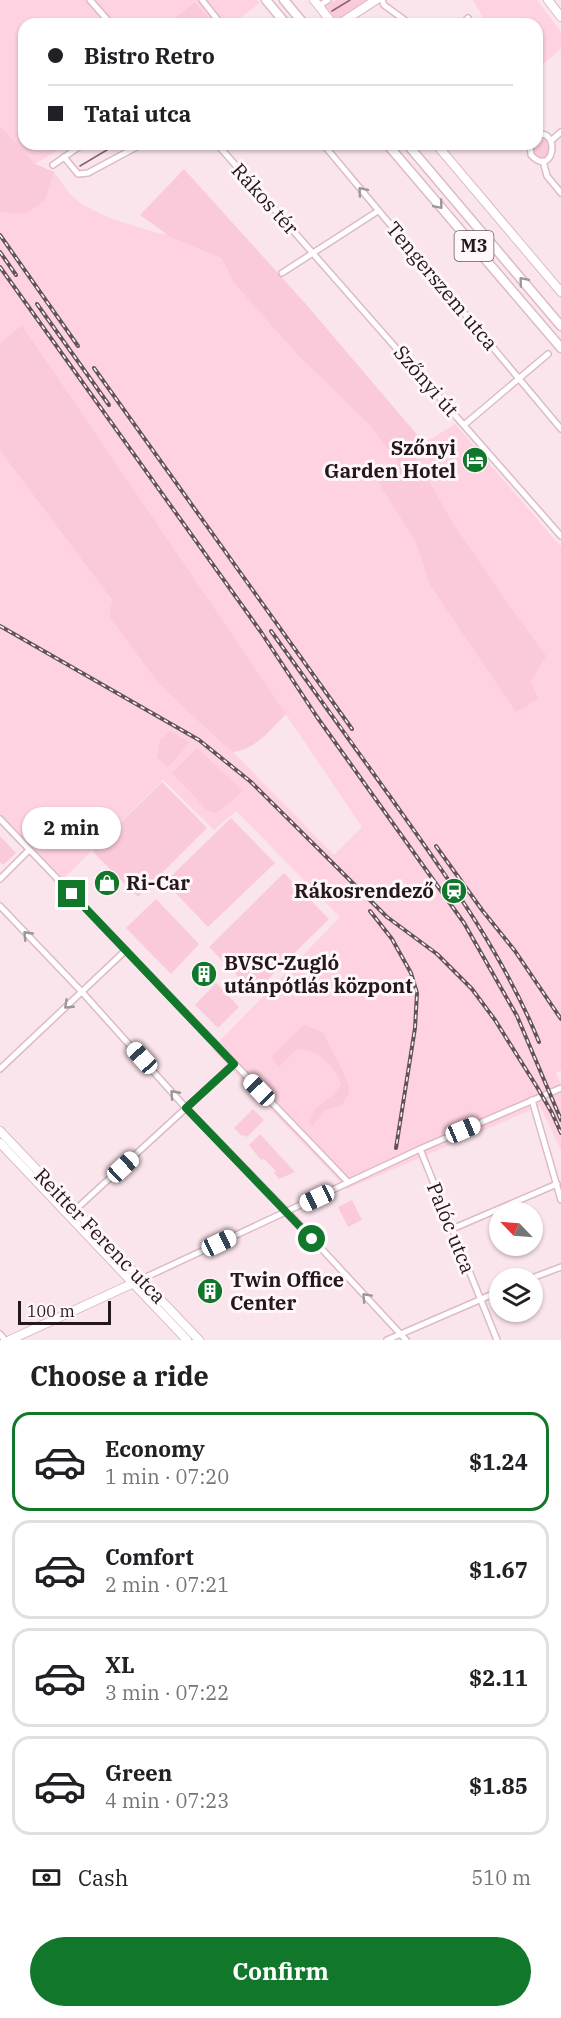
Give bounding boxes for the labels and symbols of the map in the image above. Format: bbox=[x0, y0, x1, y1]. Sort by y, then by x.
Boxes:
street label: Rákos tér bbox=[226, 157, 305, 241]
one-way arrow bbox=[358, 187, 369, 198]
one-way arrow bbox=[432, 198, 443, 209]
street label: Tengerszem utca bbox=[381, 216, 504, 356]
road number: M3 bbox=[454, 231, 494, 261]
one-way arrow bbox=[519, 277, 530, 288]
street label: Szőnyi út bbox=[388, 339, 465, 422]
place label: Szőnyi Garden Hotel bbox=[324, 434, 456, 484]
hotel icon: Szőnyi Garden Hotel bbox=[460, 445, 490, 475]
callout: 2 min bbox=[22, 807, 122, 849]
shop icon: Ri-Car bbox=[92, 868, 122, 898]
place label: Ri-Car bbox=[126, 869, 190, 896]
station icon: Rákosrendező bbox=[439, 876, 469, 906]
place label: Rákosrendező bbox=[294, 877, 434, 904]
route end bbox=[58, 880, 85, 907]
one-way arrow bbox=[24, 931, 35, 942]
place label: BVSC-Zugló utánpótlás központ bbox=[224, 949, 413, 999]
building icon: BVSC-Zugló utánpótlás központ bbox=[189, 959, 219, 989]
one-way arrow bbox=[65, 998, 75, 1009]
car bbox=[123, 1039, 161, 1077]
car bbox=[240, 1071, 278, 1109]
one-way arrow bbox=[170, 1090, 181, 1101]
car bbox=[443, 1115, 483, 1145]
car bbox=[104, 1148, 142, 1186]
street label: Reitter Ferenc utca bbox=[29, 1162, 172, 1309]
street label: Palóc utca bbox=[421, 1178, 482, 1278]
car bbox=[297, 1182, 337, 1214]
north arrow bbox=[489, 1202, 543, 1256]
route start bbox=[298, 1225, 325, 1252]
car bbox=[199, 1227, 239, 1259]
place label: Twin Office Center bbox=[230, 1266, 344, 1316]
building icon: Twin Office Center bbox=[195, 1276, 225, 1306]
one-way arrow bbox=[362, 1293, 373, 1304]
scale bar bbox=[18, 1298, 111, 1326]

